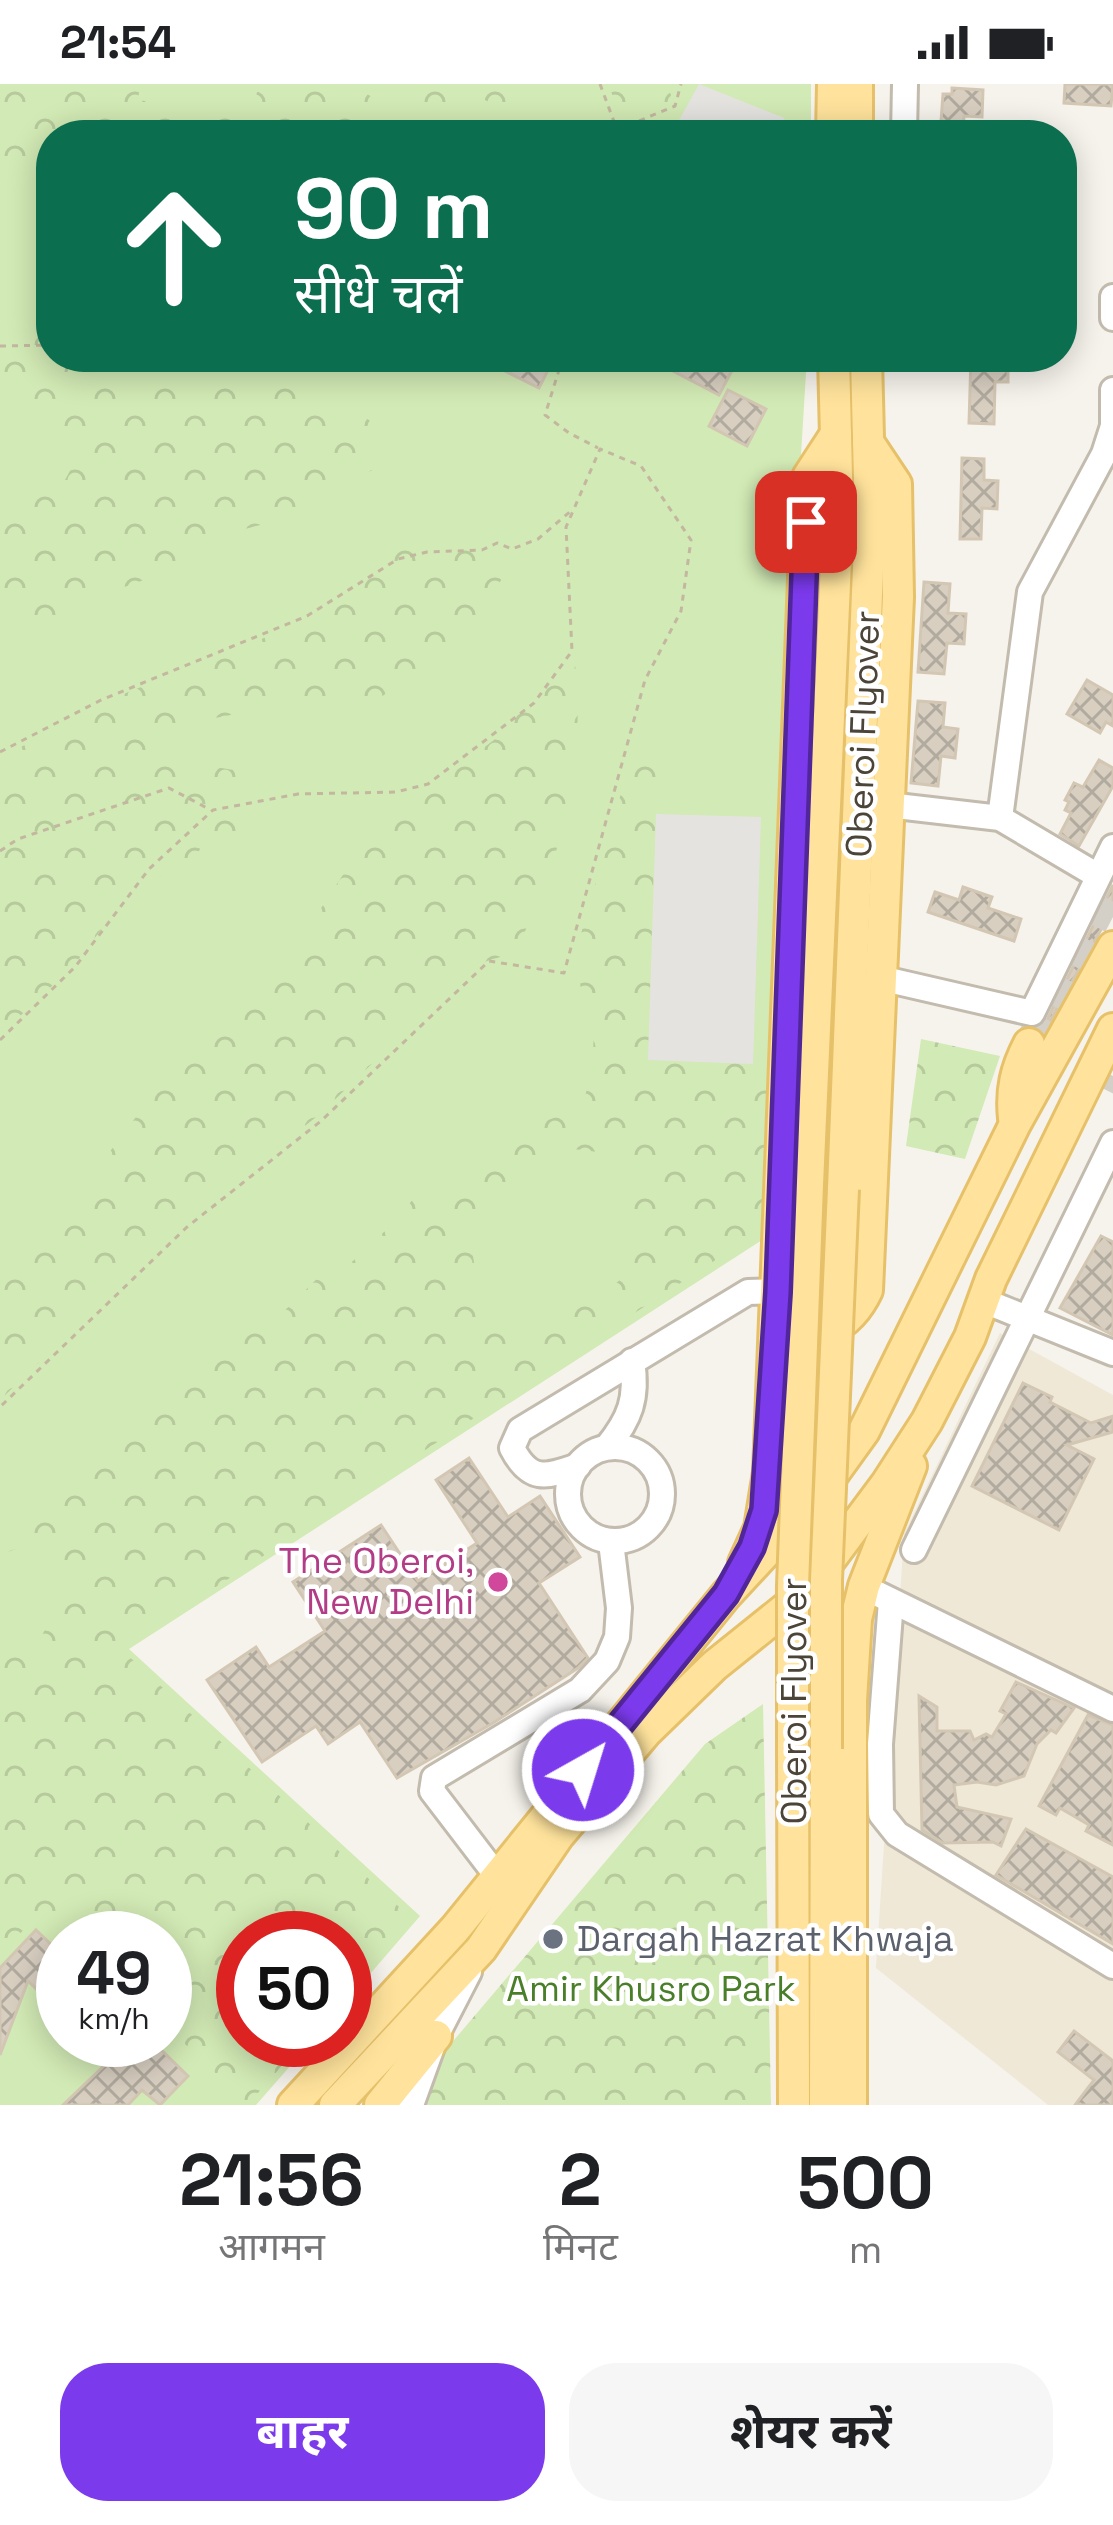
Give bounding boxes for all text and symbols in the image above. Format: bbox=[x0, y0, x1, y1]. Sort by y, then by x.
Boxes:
text: 21:54 bbox=[60, 14, 176, 71]
text: 90 m bbox=[294, 155, 493, 263]
icon: ahead bbox=[96, 168, 252, 324]
text: सीधे चलें bbox=[294, 260, 462, 329]
pin bbox=[755, 471, 857, 573]
icon: arrive bbox=[773, 489, 839, 555]
street label: Oberoi Flyover bbox=[836, 610, 890, 858]
place label: The Oberoi, New Delhi bbox=[279, 1538, 474, 1625]
marker: The Oberoi, New Delhi bbox=[485, 1569, 511, 1595]
street label: Oberoi Flyover bbox=[771, 1577, 817, 1825]
position arrow bbox=[520, 1707, 646, 1833]
speed limit sign: 50 bbox=[216, 1911, 372, 2067]
place label: Dargah Hazrat Khwaja bbox=[577, 1916, 954, 1962]
marker: Dargah Hazrat Khwaja bbox=[540, 1926, 566, 1952]
text: 49 bbox=[76, 1935, 152, 2012]
park label: Amir Khusro Park bbox=[506, 1966, 796, 2012]
text: km/h bbox=[78, 1999, 150, 2038]
text: 21:56 bbox=[179, 2134, 364, 2226]
text: 2 bbox=[559, 2134, 602, 2226]
text: 500 bbox=[797, 2137, 934, 2229]
text: आगमन bbox=[218, 2222, 325, 2271]
text: मिनट bbox=[543, 2222, 618, 2271]
text: m bbox=[849, 2225, 882, 2274]
button: बाहर bbox=[60, 2363, 545, 2501]
button: शेयर करें bbox=[569, 2363, 1053, 2501]

